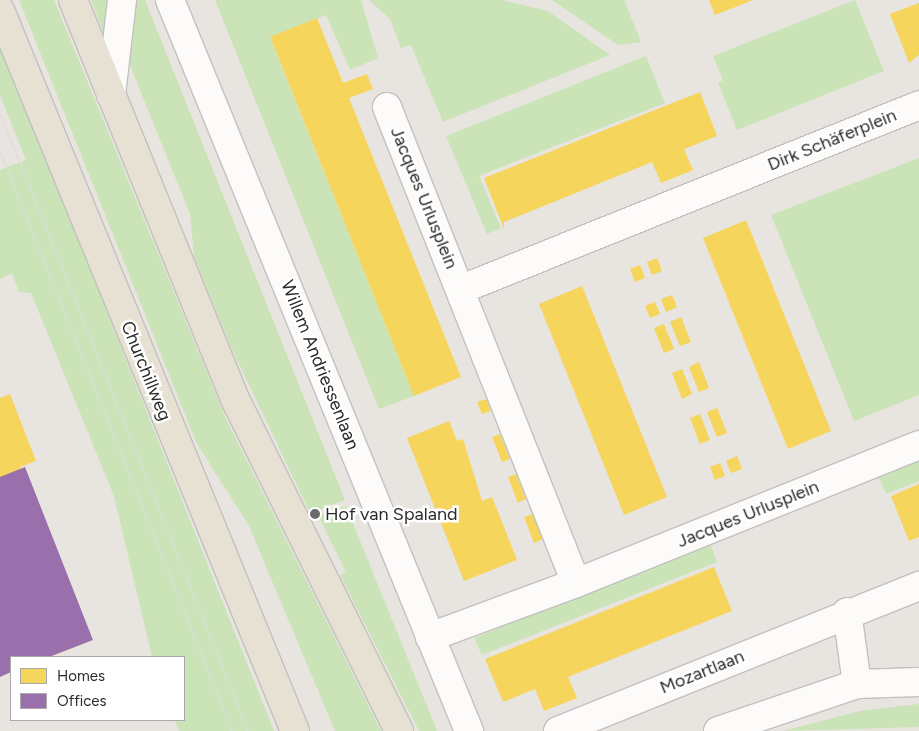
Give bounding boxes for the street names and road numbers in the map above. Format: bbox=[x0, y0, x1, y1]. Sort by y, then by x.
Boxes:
street label: Dirk Schäferplein bbox=[764, 104, 900, 176]
street label: Jacques Urlusplein bbox=[386, 124, 462, 272]
street label: Willem Andriessenlaan bbox=[276, 277, 364, 453]
street label: Churchillweg bbox=[116, 318, 176, 424]
street label: Jacques Urlusplein bbox=[674, 476, 822, 552]
street label: Mozartlaan bbox=[657, 645, 747, 699]

